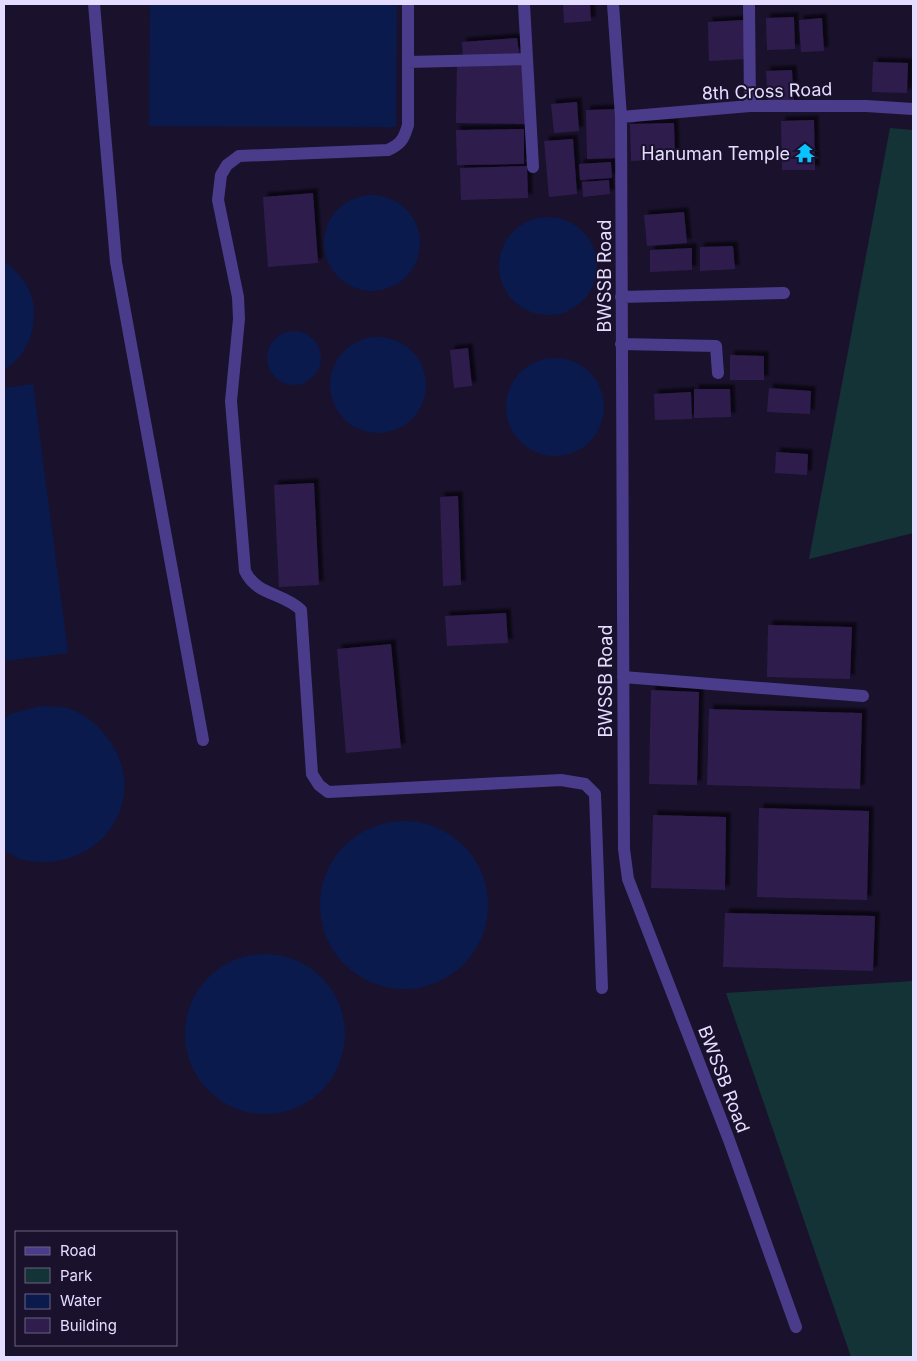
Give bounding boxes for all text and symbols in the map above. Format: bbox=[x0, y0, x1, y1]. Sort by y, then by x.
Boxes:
street label: 8th Cross Road bbox=[701, 78, 833, 104]
temple icon: Hanuman Temple bbox=[794, 142, 816, 164]
place label: Hanuman Temple bbox=[641, 143, 790, 164]
street label: BWSSB Road bbox=[594, 220, 615, 332]
street label: BWSSB Road bbox=[595, 625, 616, 737]
street label: BWSSB Road bbox=[694, 1023, 754, 1135]
legend bbox=[15, 1231, 178, 1346]
text: Road bbox=[60, 1241, 96, 1260]
text: Park bbox=[60, 1266, 93, 1285]
text: Water bbox=[60, 1291, 102, 1310]
text: Building bbox=[60, 1316, 117, 1335]

